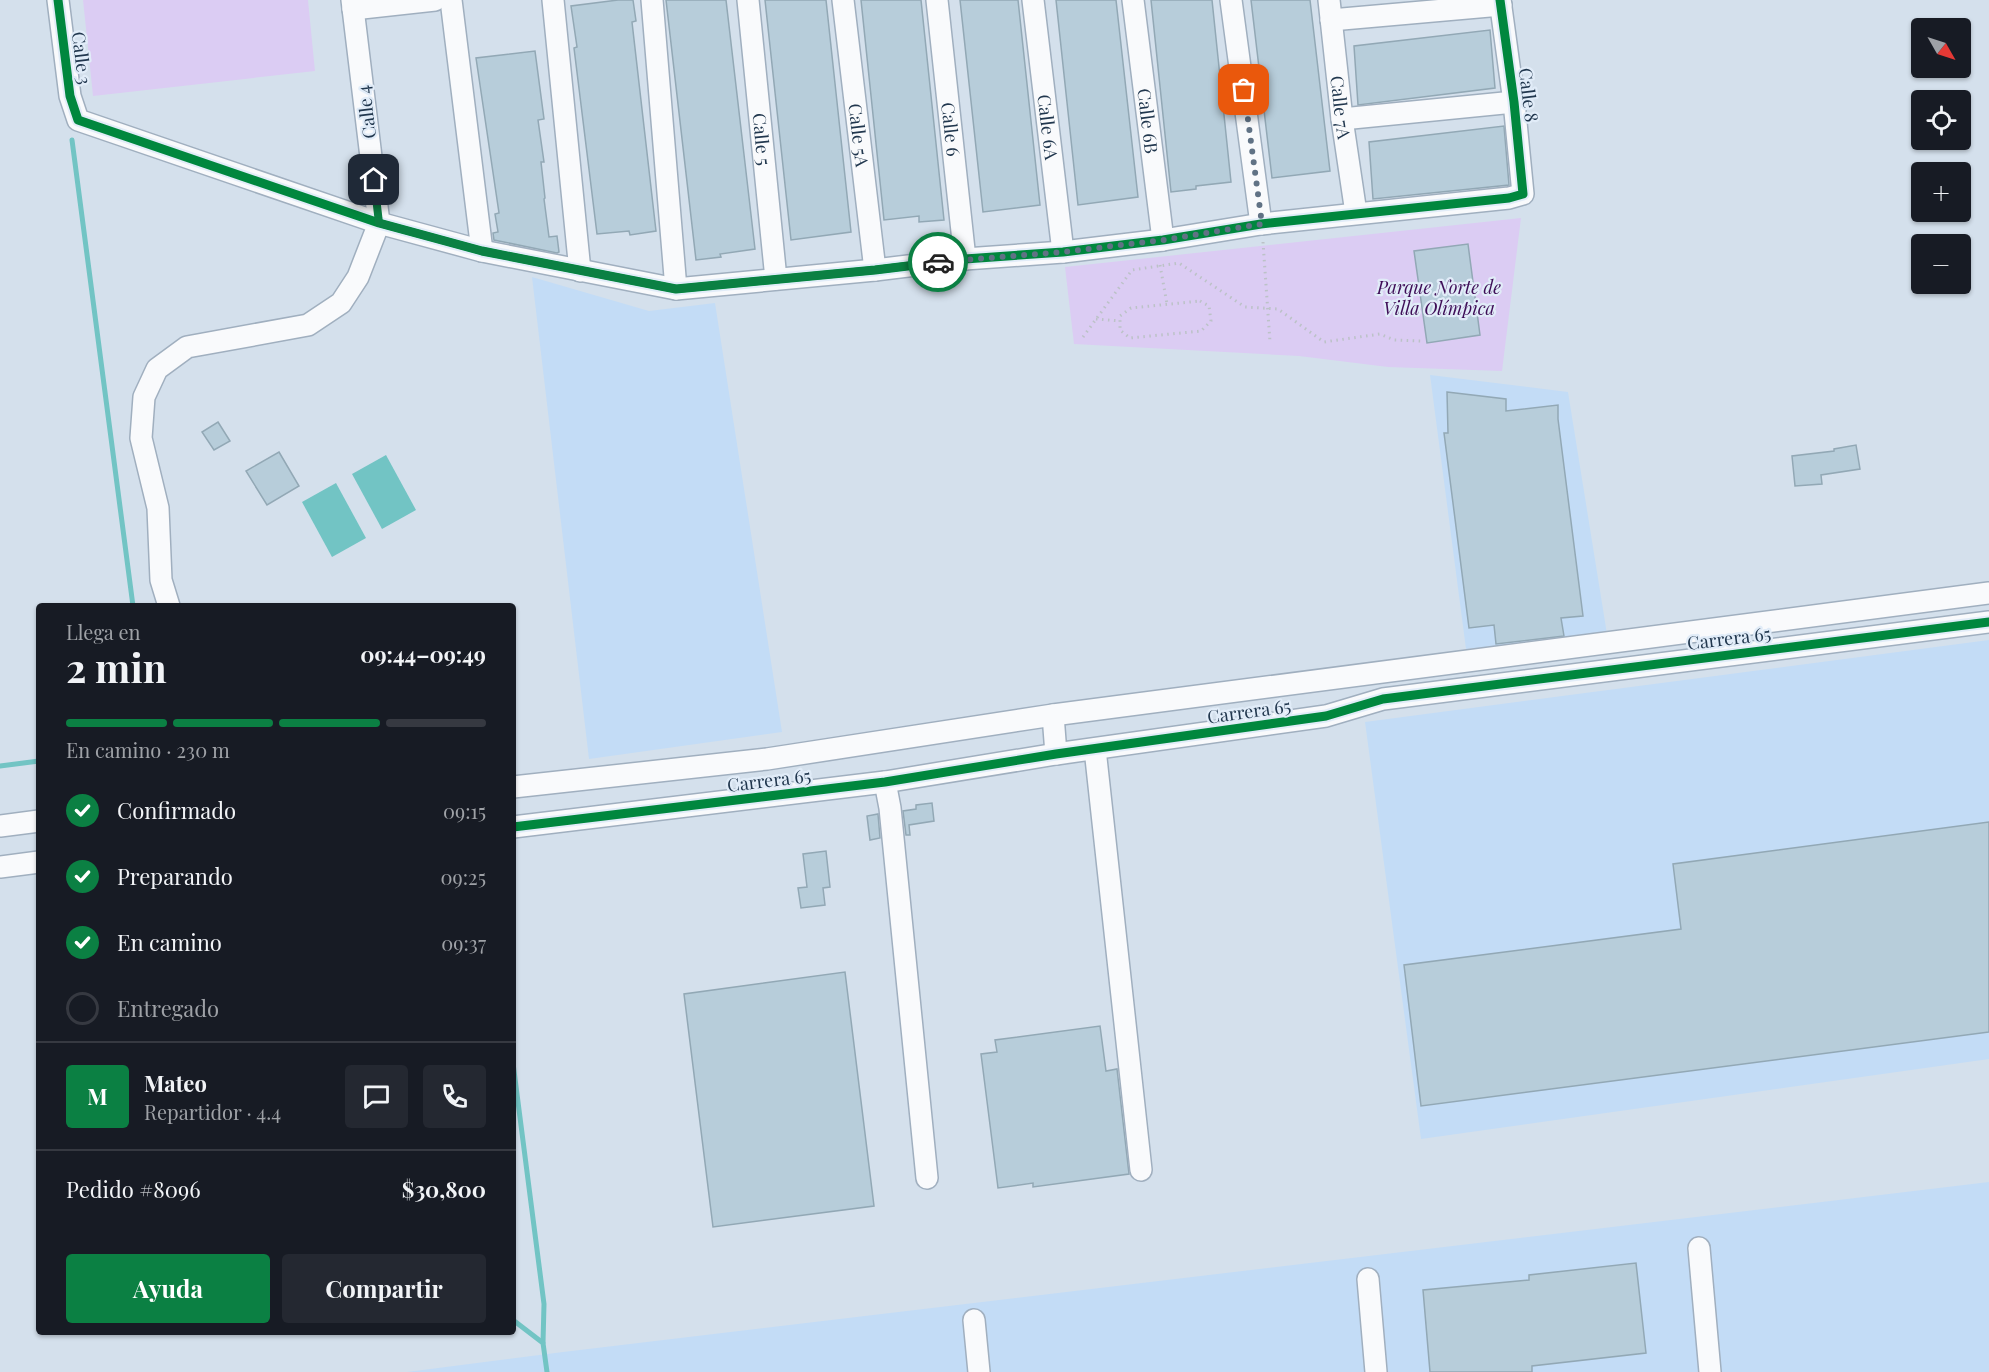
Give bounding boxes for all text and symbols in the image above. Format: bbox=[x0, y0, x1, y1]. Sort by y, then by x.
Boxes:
north arrow bbox=[1911, 18, 1971, 78]
map controls bbox=[1911, 18, 1971, 294]
street label: Calle 3 bbox=[67, 30, 97, 86]
pin bbox=[1218, 64, 1269, 115]
street label: Calle 8 bbox=[1514, 67, 1544, 123]
icon: bag bbox=[1227, 73, 1260, 106]
street label: Calle 7A bbox=[1325, 74, 1357, 141]
street label: Calle 4 bbox=[351, 84, 381, 140]
street label: Calle 6B bbox=[1132, 87, 1164, 155]
button: locate bbox=[1911, 90, 1971, 150]
street label: Calle 6A bbox=[1032, 93, 1064, 162]
street label: Calle 6 bbox=[936, 101, 966, 158]
street label: Calle 5A bbox=[843, 102, 875, 169]
street label: Calle 5 bbox=[747, 112, 777, 167]
pin bbox=[348, 154, 399, 205]
button: + bbox=[1911, 162, 1971, 222]
icon: home bbox=[357, 163, 390, 196]
courier bbox=[908, 232, 968, 292]
button: − bbox=[1911, 234, 1971, 294]
icon: car bbox=[922, 246, 955, 279]
park label: Parque Norte de Villa Olímpica bbox=[1376, 275, 1501, 320]
text: Llega en bbox=[66, 618, 141, 645]
street label: Carrera 65 bbox=[1686, 621, 1772, 655]
text: 09:44–09:49 bbox=[360, 639, 486, 669]
text: 2 min bbox=[66, 641, 167, 693]
street label: Carrera 65 bbox=[1206, 693, 1292, 729]
text: En camino · 230 m bbox=[66, 736, 230, 763]
street label: Carrera 65 bbox=[726, 763, 812, 797]
icon: check bbox=[66, 794, 99, 827]
text: Confirmado bbox=[117, 795, 236, 825]
text: 09:15 bbox=[443, 797, 486, 824]
icon: check bbox=[66, 860, 99, 893]
text: Preparando bbox=[117, 861, 233, 891]
text: 09:25 bbox=[441, 863, 486, 890]
icon: check bbox=[66, 926, 99, 959]
text: En camino bbox=[117, 927, 222, 957]
text: 09:37 bbox=[441, 929, 486, 956]
text: Entregado bbox=[117, 993, 219, 1023]
button: chat bbox=[345, 1065, 408, 1128]
button: phone bbox=[423, 1065, 486, 1128]
text: Mateo bbox=[144, 1068, 207, 1098]
text: M bbox=[87, 1081, 108, 1111]
text: Repartidor · 4.4 bbox=[144, 1098, 281, 1125]
text: Pedido #8096 bbox=[66, 1174, 201, 1204]
text: $30,800 bbox=[402, 1174, 486, 1204]
button: Ayuda bbox=[66, 1254, 270, 1323]
button: Compartir bbox=[282, 1254, 486, 1323]

